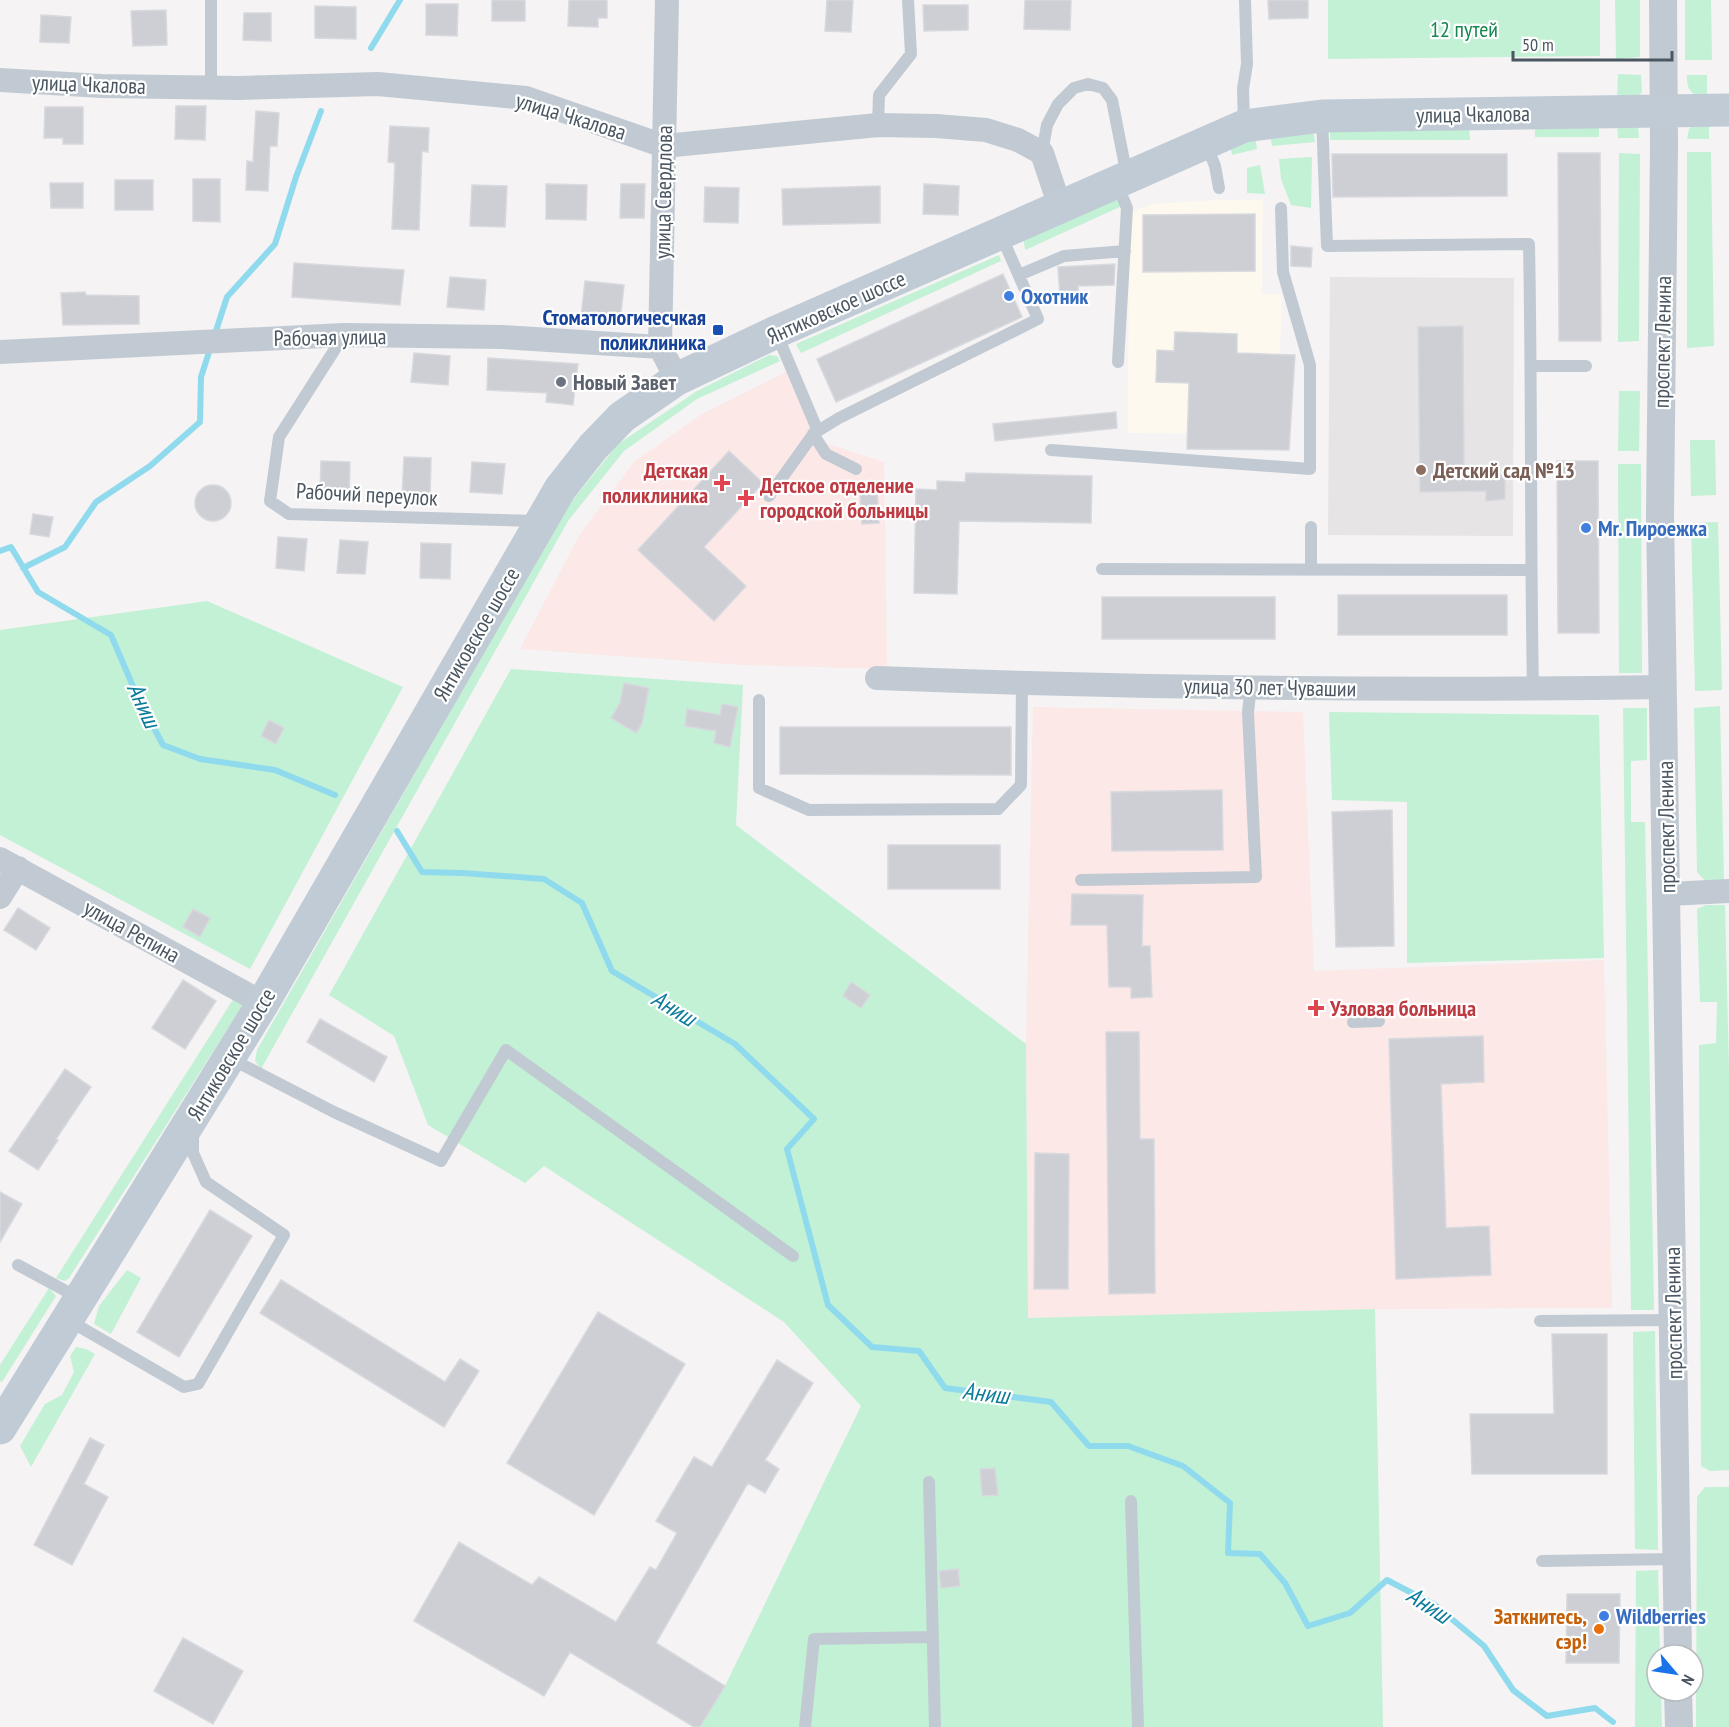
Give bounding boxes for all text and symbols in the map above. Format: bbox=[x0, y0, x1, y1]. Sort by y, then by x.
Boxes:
park label: 12 путей bbox=[1430, 15, 1498, 43]
scale bar bbox=[1513, 24, 1672, 62]
text: 50 m bbox=[1522, 33, 1554, 56]
street label: улица Чкалова bbox=[32, 68, 146, 100]
street label: улица Чкалова bbox=[512, 86, 630, 146]
street label: улица Чкалова bbox=[1416, 99, 1530, 129]
street label: улица Свердлова bbox=[648, 125, 678, 259]
street label: Янтиковское шоссе bbox=[762, 264, 910, 350]
street label: проспект Ленина bbox=[1647, 276, 1677, 408]
place label: Охотник bbox=[1021, 282, 1089, 310]
marker: Охотник bbox=[1002, 289, 1016, 303]
place label: Стоматологичесчкая поликлиника bbox=[543, 303, 706, 356]
street label: Рабочая улица bbox=[273, 322, 387, 352]
marker: Стоматологичесчкая поликлиника bbox=[711, 323, 725, 337]
place label: Новый Завет bbox=[573, 368, 676, 396]
marker: Новый Завет bbox=[554, 375, 568, 389]
place label: Детская поликлиника bbox=[602, 456, 708, 509]
place label: Детский сад №13 bbox=[1433, 456, 1575, 484]
marker: Детский сад №13 bbox=[1414, 463, 1428, 477]
place label: Детское отделение городской больницы bbox=[760, 471, 928, 524]
marker: Детская поликлиника bbox=[713, 474, 731, 492]
street label: Рабочий переулок bbox=[295, 476, 439, 512]
marker: Детское отделение городской больницы bbox=[737, 489, 755, 507]
place label: Mr. Пироежка bbox=[1598, 514, 1707, 542]
marker: Mr. Пироежка bbox=[1579, 521, 1593, 535]
street label: Янтиковское шоссе bbox=[427, 562, 525, 706]
street label: улица 30 лет Чувашии bbox=[1184, 671, 1356, 703]
water label: Аниш bbox=[120, 677, 169, 734]
street label: проспект Ленина bbox=[1651, 761, 1681, 893]
street label: улица Репина bbox=[79, 893, 185, 969]
street label: Янтиковское шоссе bbox=[181, 983, 281, 1125]
water label: Аниш bbox=[646, 983, 703, 1034]
place label: Узловая больница bbox=[1329, 994, 1476, 1022]
marker: Узловая больница bbox=[1307, 999, 1325, 1017]
street label: проспект Ленина bbox=[1658, 1247, 1688, 1379]
water label: Аниш bbox=[961, 1375, 1013, 1411]
water label: Аниш bbox=[1401, 1579, 1458, 1632]
place label: Заткнитесь, сэр! bbox=[1494, 1602, 1587, 1655]
place label: Wildberries bbox=[1615, 1602, 1706, 1630]
marker: Wildberries bbox=[1597, 1609, 1611, 1623]
marker: Заткнитесь, сэр! bbox=[1592, 1622, 1606, 1636]
north arrow bbox=[1645, 1643, 1705, 1703]
text: N bbox=[1677, 1672, 1699, 1689]

